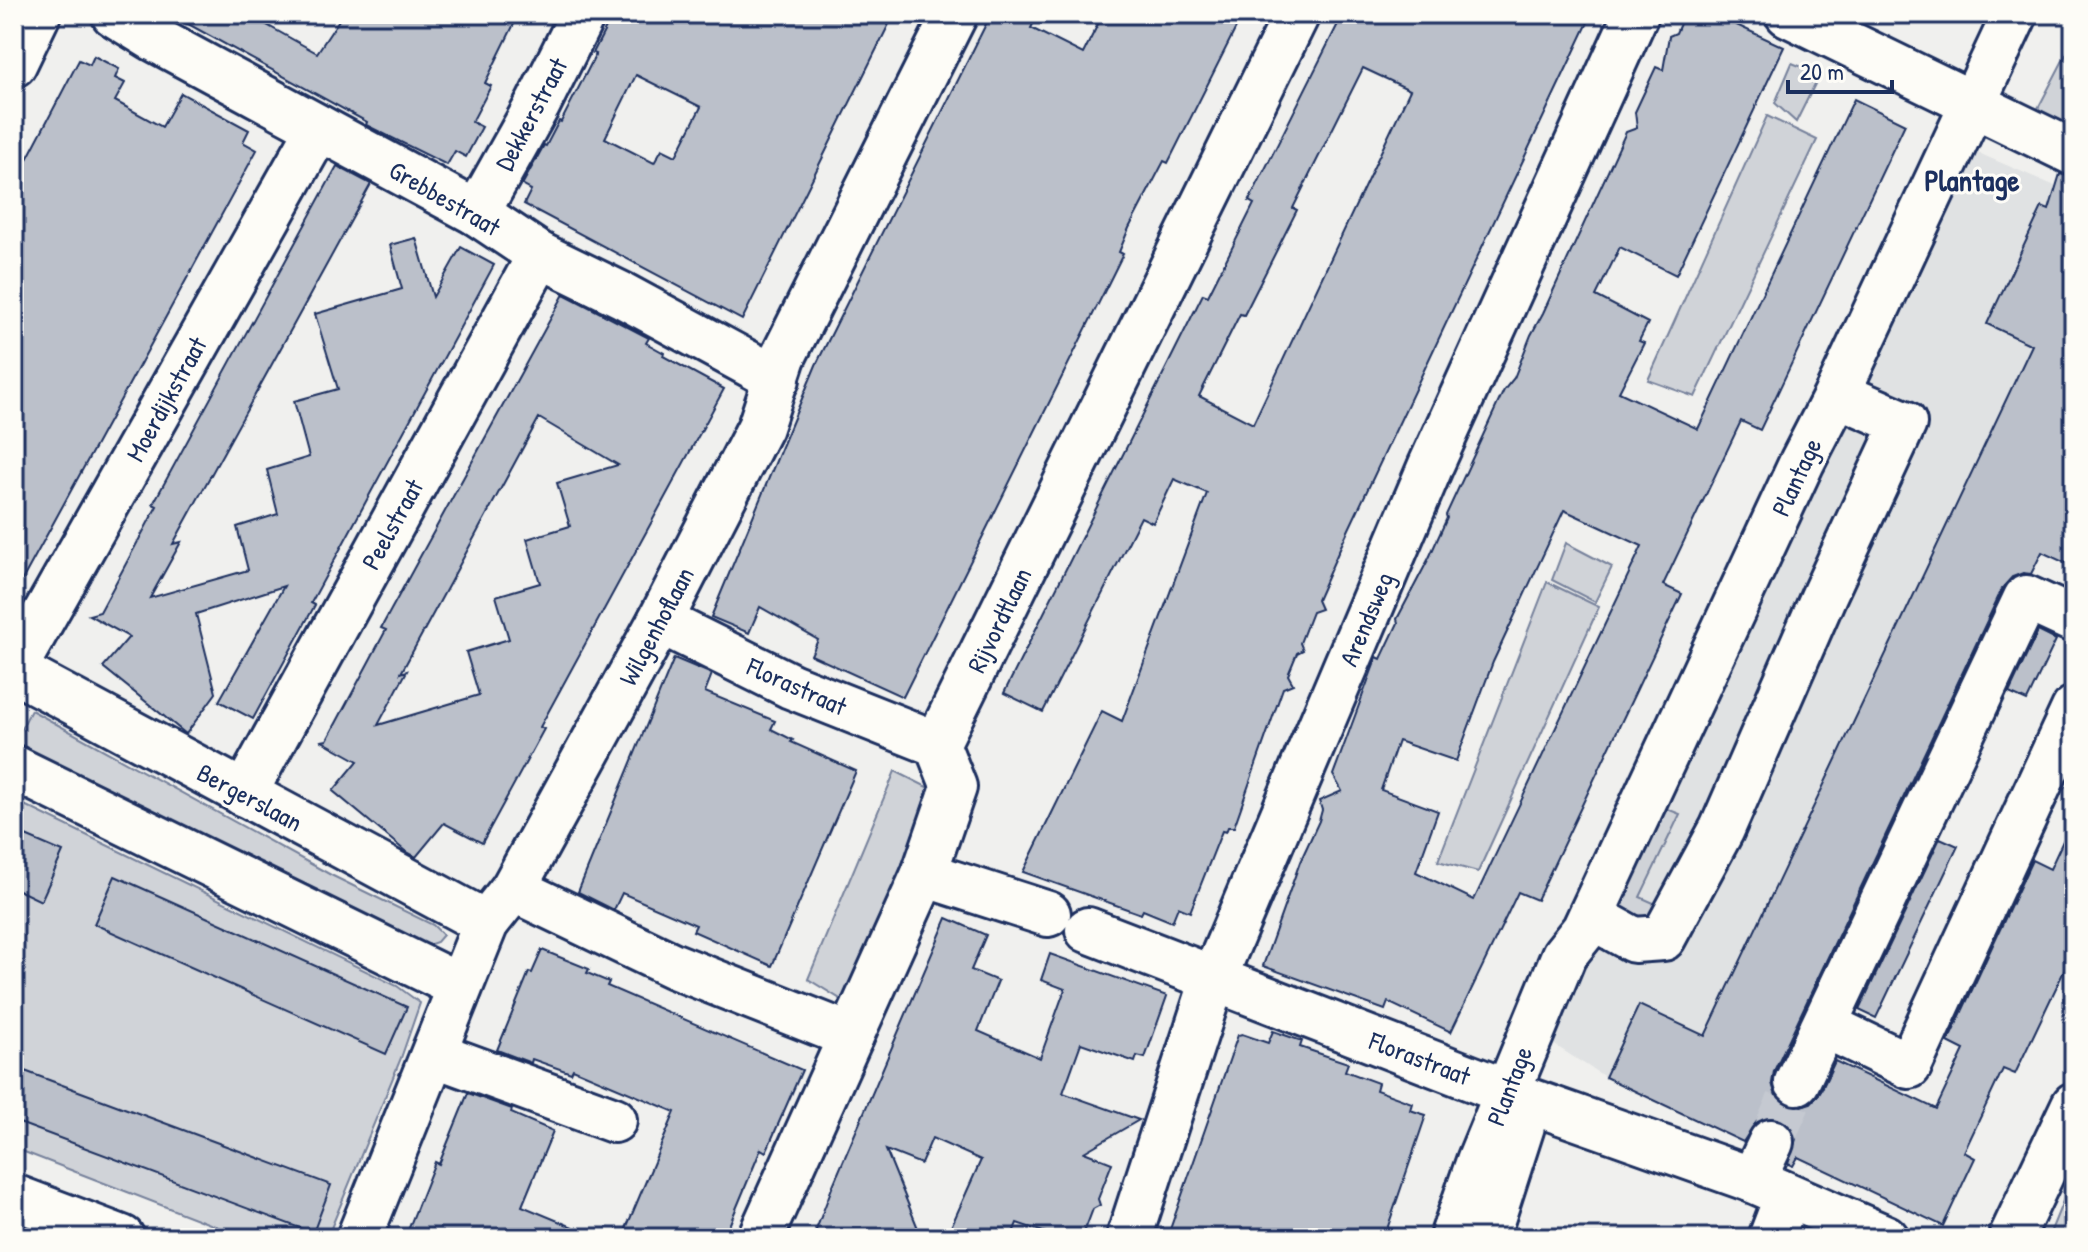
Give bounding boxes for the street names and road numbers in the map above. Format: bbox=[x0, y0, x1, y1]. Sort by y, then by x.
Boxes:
street label: Dekkerstraat bbox=[487, 51, 576, 176]
street label: Grebbestraat bbox=[383, 152, 508, 244]
street label: Moerdijkstraat bbox=[117, 329, 215, 468]
street label: Plantage bbox=[1763, 432, 1829, 522]
street label: Peelstraat bbox=[353, 472, 432, 576]
street label: Wilgenhoflaan bbox=[610, 561, 702, 691]
street label: Rijvordtlaan bbox=[959, 562, 1039, 678]
street label: Arendsweg bbox=[1331, 567, 1401, 671]
street label: Florastraat bbox=[741, 648, 853, 724]
street label: Bergerslaan bbox=[191, 755, 309, 839]
street label: Florastraat bbox=[1363, 1022, 1477, 1094]
street label: Plantage bbox=[1478, 1041, 1540, 1131]

